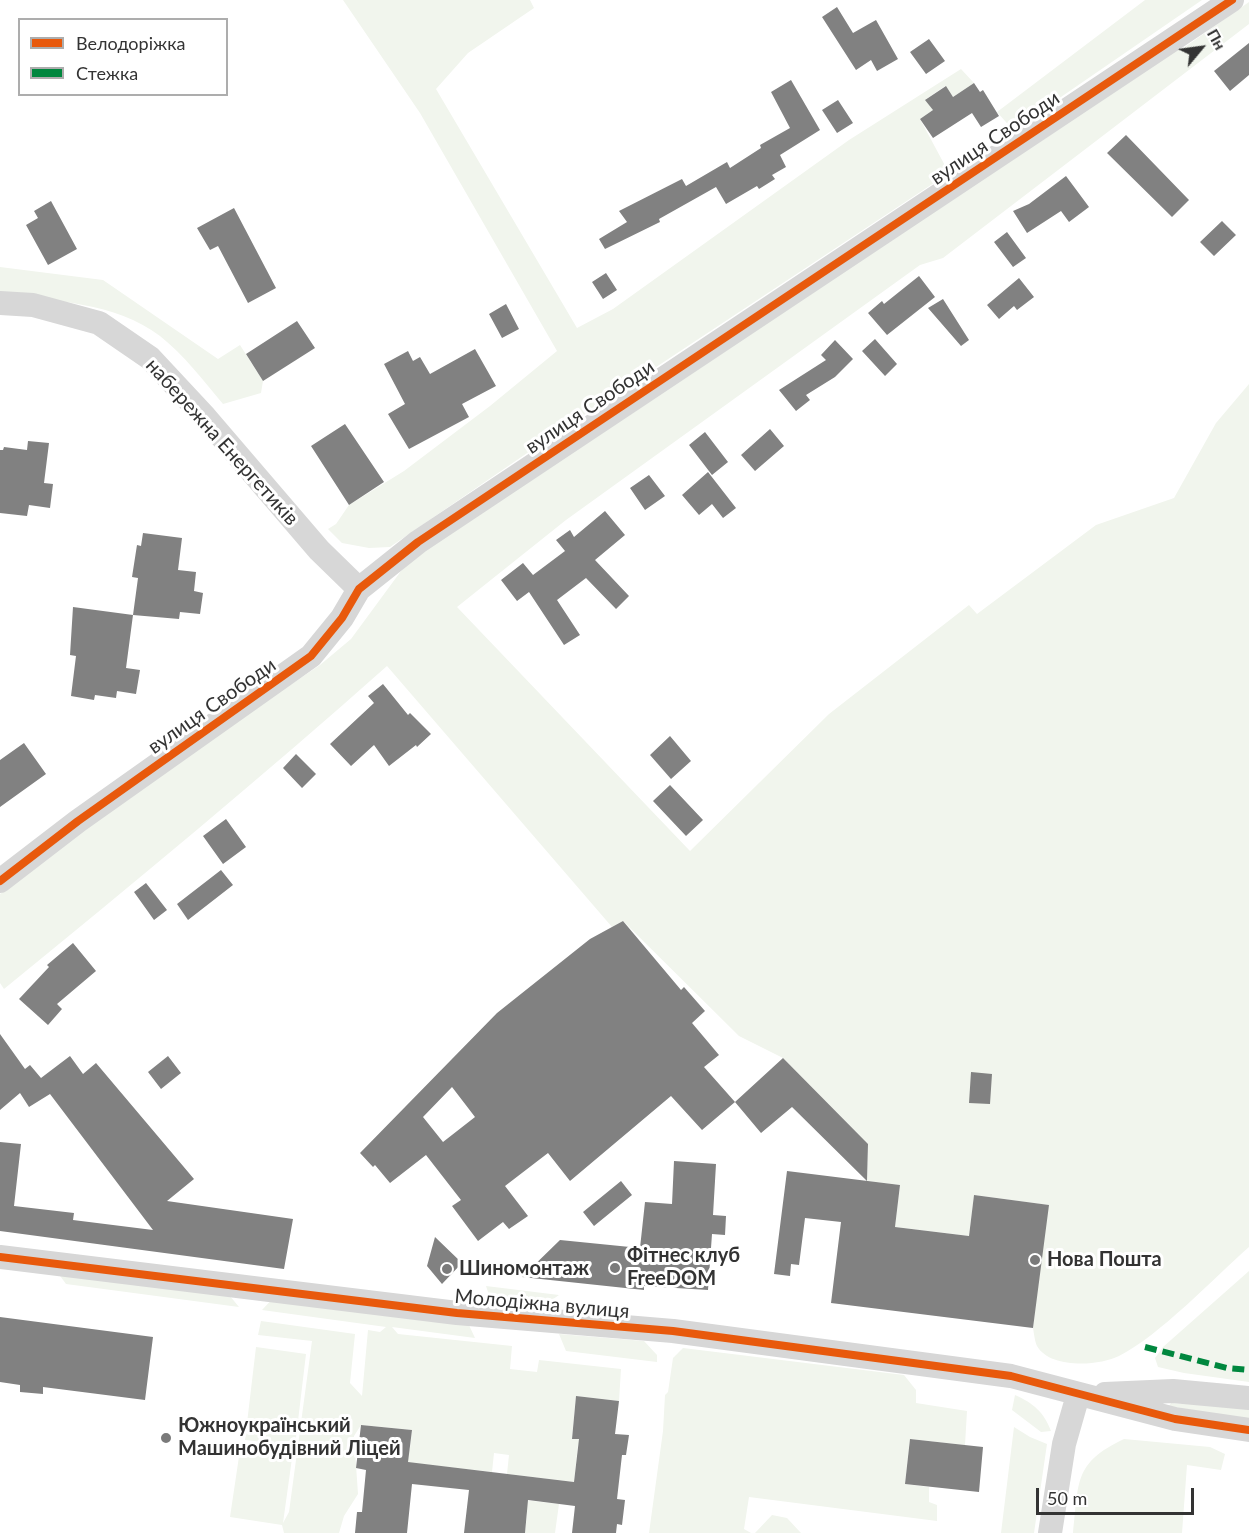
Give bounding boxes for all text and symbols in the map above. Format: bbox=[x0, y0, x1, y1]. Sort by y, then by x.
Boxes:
legend bbox=[18, 18, 228, 96]
north arrow bbox=[1171, 18, 1231, 78]
text: Пн bbox=[1204, 25, 1231, 53]
text: Велодоріжка bbox=[76, 32, 185, 54]
text: Стежка bbox=[76, 62, 138, 84]
street label: вулиця Свободи bbox=[926, 86, 1064, 190]
street label: набережна Енергетиків bbox=[141, 354, 303, 530]
street label: вулиця Свободи bbox=[521, 355, 659, 459]
street label: вулиця Свободи bbox=[144, 653, 280, 759]
place label: Фітнес клуб FreeDOM bbox=[627, 1244, 740, 1291]
place label: Нова Пошта bbox=[1047, 1248, 1162, 1272]
marker: Нова Пошта bbox=[1028, 1253, 1042, 1267]
place label: Шиномонтаж bbox=[459, 1257, 589, 1281]
marker: Фітнес клуб FreeDOM bbox=[608, 1261, 622, 1275]
marker: Шиномонтаж bbox=[440, 1262, 454, 1276]
street label: Молодіжна вулиця bbox=[454, 1284, 630, 1324]
place label: Южноукраїнський Машинобудівний Ліцей bbox=[178, 1414, 401, 1461]
marker: Южноукраїнський Машинобудівний Ліцей bbox=[159, 1431, 173, 1445]
scale bar bbox=[1039, 1476, 1196, 1514]
text: 50 m bbox=[1047, 1487, 1087, 1509]

